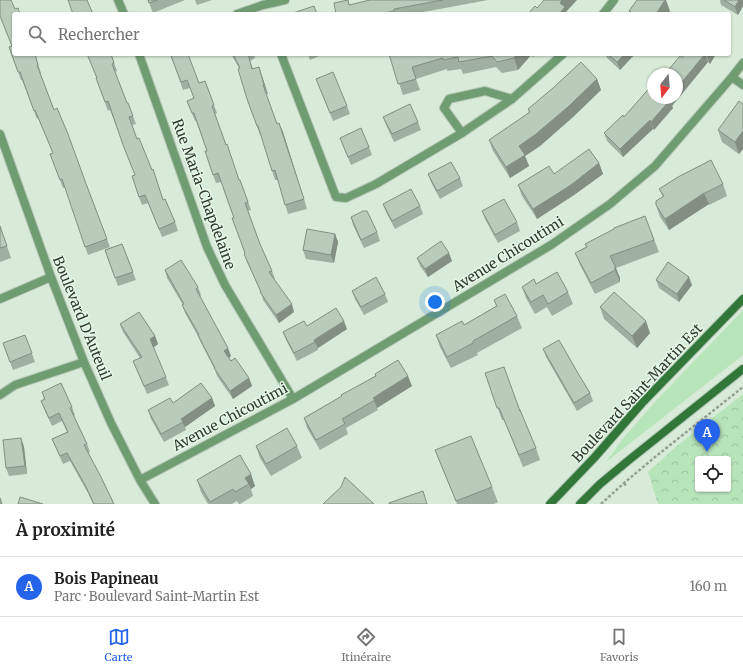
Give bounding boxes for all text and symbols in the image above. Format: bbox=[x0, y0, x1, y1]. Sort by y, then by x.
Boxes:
search box bbox=[12, 12, 731, 56]
icon: search bbox=[26, 23, 48, 45]
text: Rechercher bbox=[58, 25, 140, 44]
north arrow bbox=[647, 68, 683, 104]
street label: Rue Maria-Chapdelaine bbox=[168, 116, 240, 272]
street label: Avenue Chicoutimi bbox=[448, 212, 567, 296]
street label: Boulevard D'Auteuil bbox=[49, 253, 115, 383]
your location bbox=[425, 292, 445, 312]
street label: Boulevard Saint-Martin Est bbox=[568, 319, 706, 466]
street label: Avenue Chicoutimi bbox=[169, 379, 291, 455]
pin: A bbox=[694, 419, 720, 452]
map controls bbox=[695, 456, 731, 492]
button: locate bbox=[695, 456, 731, 492]
text: À proximité bbox=[16, 519, 115, 541]
text: Bois Papineau bbox=[54, 569, 159, 588]
text: A bbox=[24, 578, 34, 595]
text: 160 m bbox=[689, 578, 727, 595]
text: Parc · Boulevard Saint-Martin Est bbox=[54, 588, 259, 605]
tab: Carte bbox=[105, 626, 132, 664]
tab: Itinéraire bbox=[342, 626, 391, 664]
tab: Favoris bbox=[600, 626, 638, 664]

